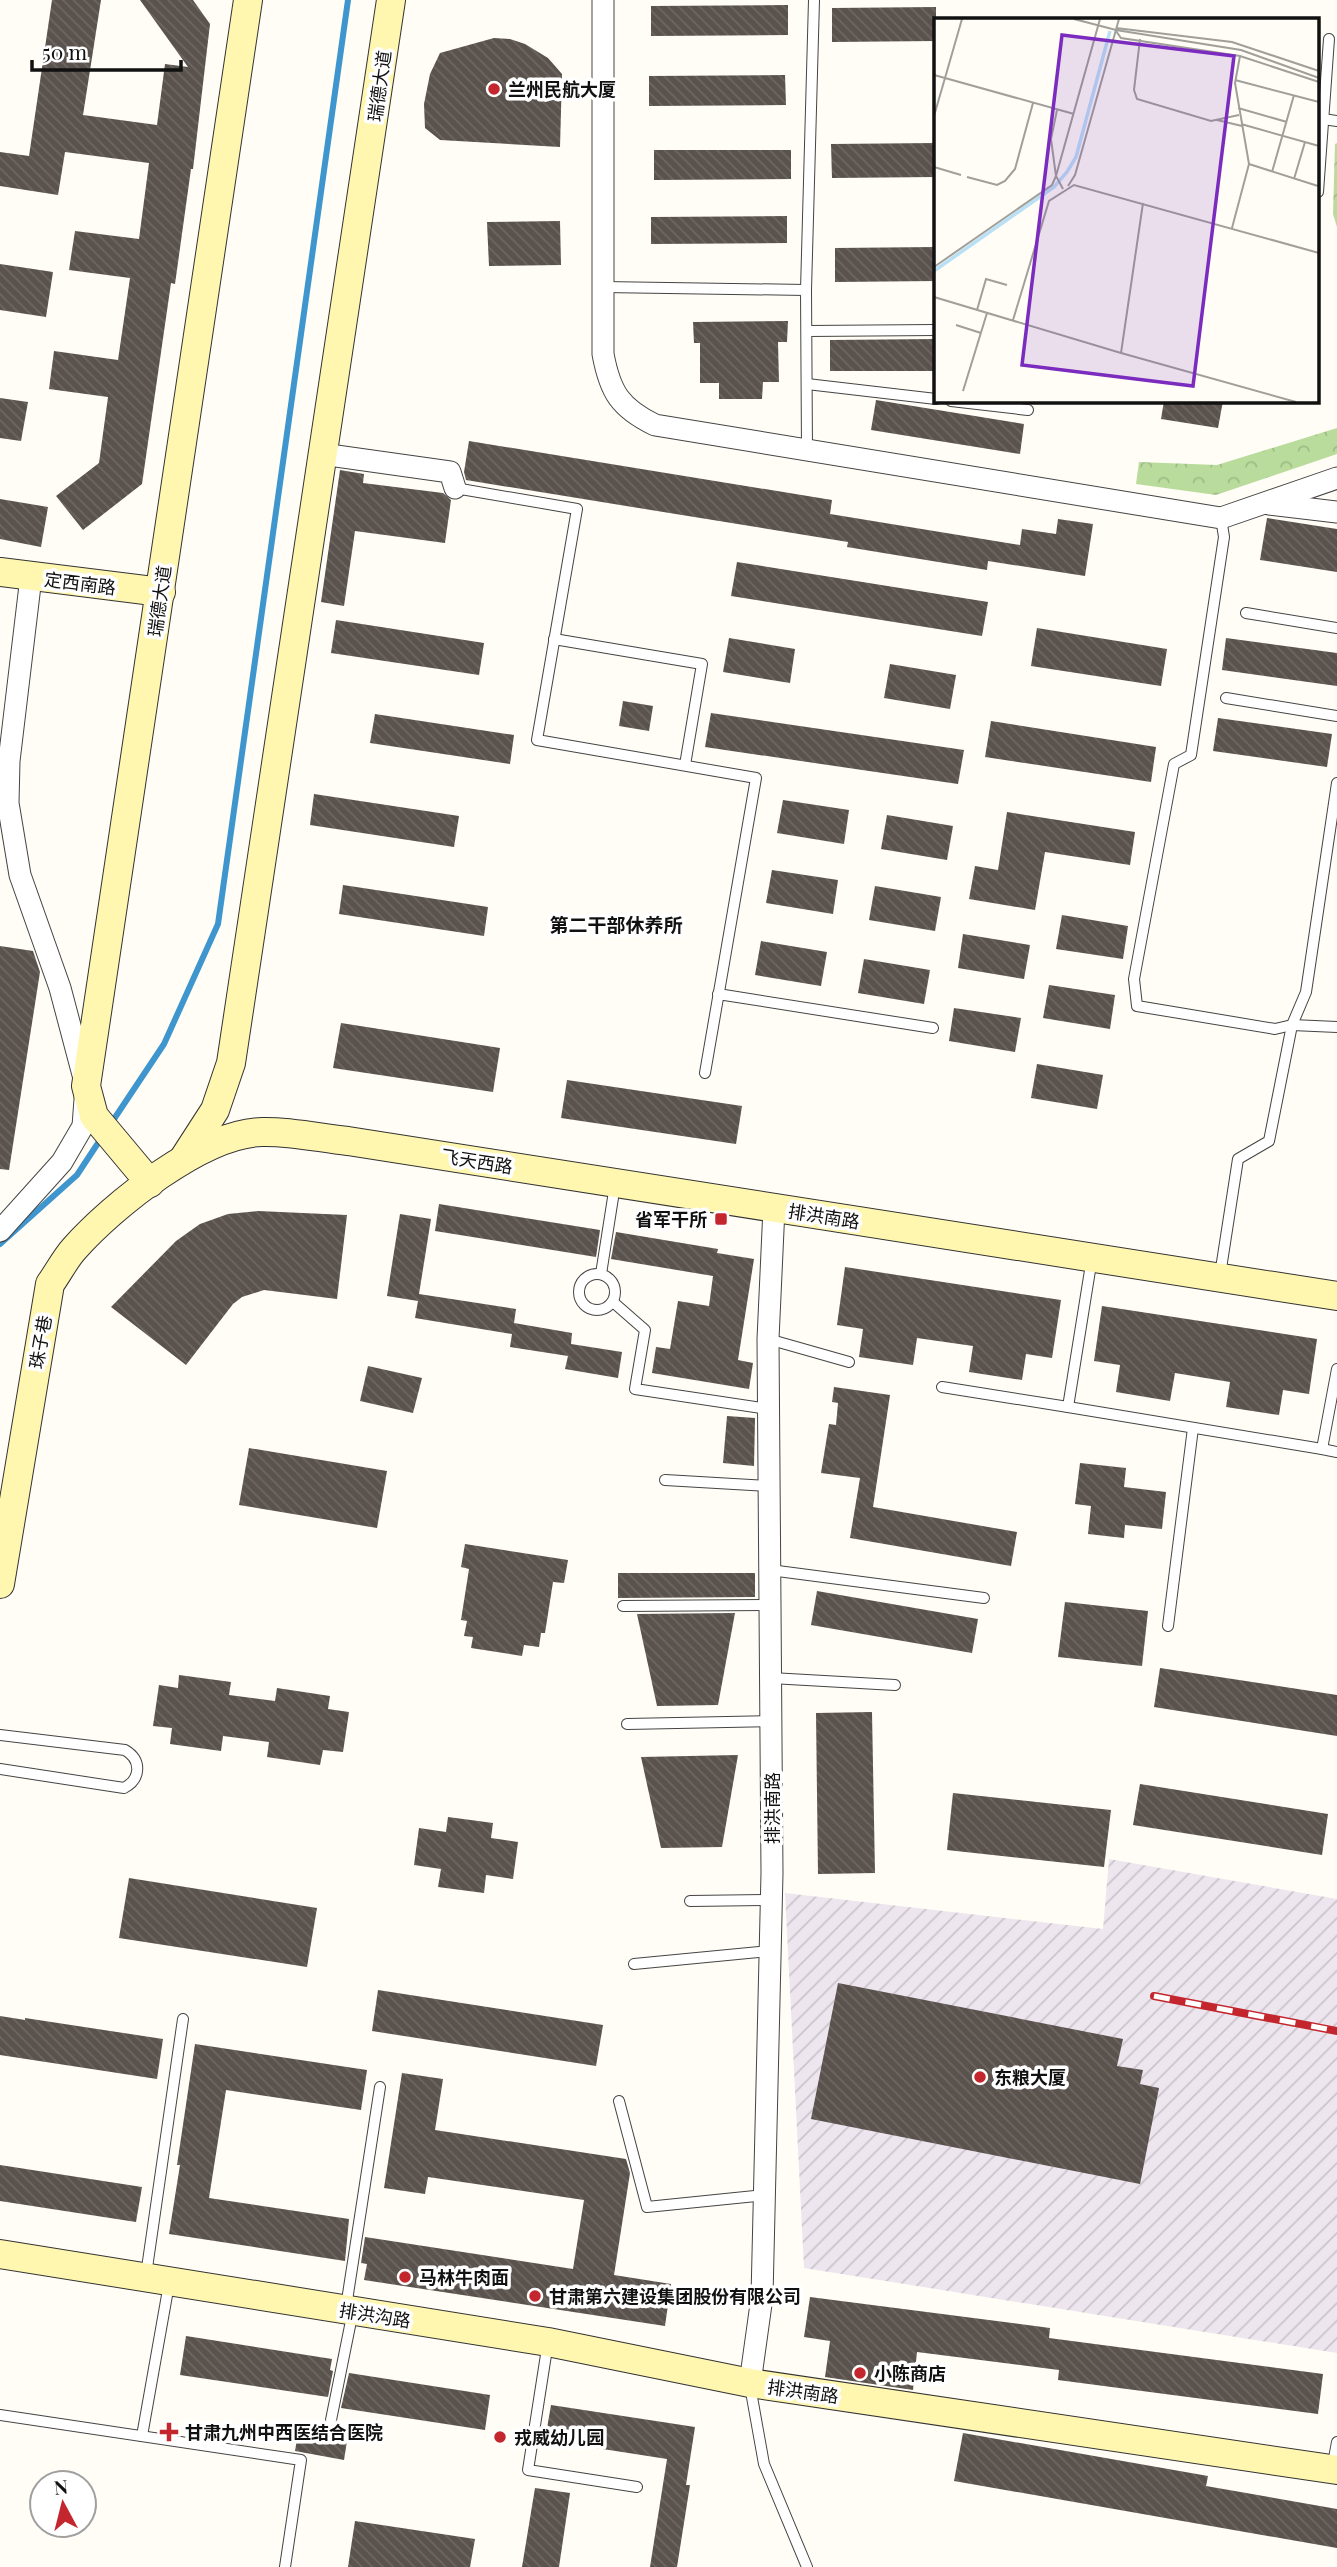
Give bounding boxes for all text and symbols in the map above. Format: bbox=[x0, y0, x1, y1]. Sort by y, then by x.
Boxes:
inset map bbox=[934, 18, 1320, 402]
scale bar bbox=[32, 28, 180, 72]
text: 50 m bbox=[42, 37, 88, 65]
street label: 瑞德大道 bbox=[362, 49, 396, 123]
place label: 兰州民航大厦 bbox=[508, 77, 616, 101]
marker: 兰州民航大厦 bbox=[486, 81, 502, 97]
street label: 瑞德大道 bbox=[142, 564, 176, 638]
street label: 定西南路 bbox=[43, 567, 117, 599]
district label: 第二干部休养所 bbox=[549, 911, 683, 937]
street label: 飞天西路 bbox=[440, 1144, 514, 1178]
street label: 排洪南路 bbox=[787, 1199, 861, 1233]
place label: 省军干所 bbox=[635, 1207, 707, 1231]
marker: 省军干所 bbox=[713, 1211, 729, 1227]
street label: 珠子巷 bbox=[23, 1313, 57, 1371]
street label: 排洪南路 bbox=[760, 1772, 784, 1844]
place label: 东粮大厦 bbox=[994, 2065, 1066, 2089]
marker: 东粮大厦 bbox=[972, 2069, 988, 2085]
place label: 马林牛肉面 bbox=[419, 2265, 509, 2289]
marker: 马林牛肉面 bbox=[397, 2269, 413, 2285]
place label: 甘肃第六建设集团股份有限公司 bbox=[549, 2284, 801, 2308]
marker: 甘肃第六建设集团股份有限公司 bbox=[527, 2288, 543, 2304]
street label: 排洪沟路 bbox=[338, 2298, 412, 2332]
place label: 小陈商店 bbox=[874, 2361, 946, 2385]
marker: 小陈商店 bbox=[852, 2365, 868, 2381]
street label: 排洪南路 bbox=[766, 2374, 840, 2408]
place label: 甘肃九州中西医结合医院 bbox=[185, 2420, 383, 2444]
marker: 甘肃九州中西医结合医院 bbox=[159, 2422, 179, 2442]
place label: 戎威幼儿园 bbox=[514, 2425, 604, 2449]
marker: 戎威幼儿园 bbox=[492, 2429, 508, 2445]
north arrow bbox=[28, 2469, 98, 2539]
text: N bbox=[52, 2472, 69, 2500]

